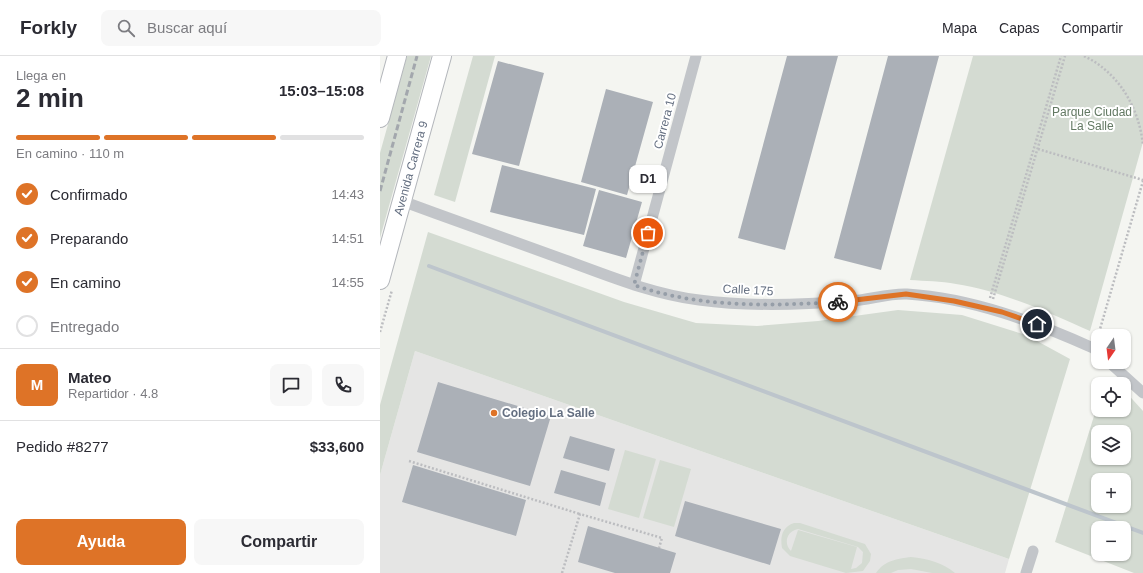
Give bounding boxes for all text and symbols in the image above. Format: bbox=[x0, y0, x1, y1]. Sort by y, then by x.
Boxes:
search box bbox=[101, 10, 381, 46]
text: Forkly bbox=[20, 17, 77, 38]
icon: search bbox=[115, 17, 137, 39]
text: Buscar aquí bbox=[147, 19, 227, 36]
text: Mapa bbox=[942, 20, 977, 36]
text: Capas bbox=[999, 20, 1040, 36]
text: Compartir bbox=[1062, 20, 1123, 36]
text: Llega en bbox=[16, 68, 66, 83]
text: 15:03–15:08 bbox=[279, 82, 364, 99]
text: 2 min bbox=[16, 83, 84, 113]
street label: Carrera 10 bbox=[651, 91, 679, 151]
park label: Parque Ciudad La Salle bbox=[1052, 105, 1132, 133]
street label: Avenida Carrera 9 bbox=[391, 119, 431, 217]
text: En camino · 110 m bbox=[16, 146, 124, 161]
callout: D1 bbox=[629, 165, 667, 193]
text: D1 bbox=[640, 171, 656, 186]
icon: check bbox=[16, 183, 38, 205]
text: Confirmado bbox=[50, 186, 128, 203]
text: 14:43 bbox=[331, 187, 364, 202]
pin bbox=[631, 216, 665, 250]
icon: bag bbox=[637, 222, 659, 244]
icon: check bbox=[16, 227, 38, 249]
text: Preparando bbox=[50, 230, 128, 247]
text: 14:51 bbox=[331, 231, 364, 246]
icon: check bbox=[16, 271, 38, 293]
text: En camino bbox=[50, 274, 121, 291]
text: 14:55 bbox=[331, 275, 364, 290]
street label: Calle 175 bbox=[722, 282, 774, 298]
courier bbox=[818, 282, 858, 322]
icon: bike bbox=[827, 291, 849, 313]
pin bbox=[1020, 307, 1054, 341]
icon: home bbox=[1026, 313, 1048, 335]
text: Entregado bbox=[50, 318, 119, 335]
north arrow bbox=[1091, 329, 1131, 369]
map controls bbox=[1091, 329, 1131, 561]
button: chat bbox=[270, 364, 312, 406]
button: phone bbox=[322, 364, 364, 406]
text: Mateo bbox=[68, 369, 111, 386]
text: M bbox=[31, 376, 43, 393]
button: locate bbox=[1091, 377, 1131, 417]
text: Repartidor · 4.8 bbox=[68, 386, 158, 401]
place label: Colegio La Salle bbox=[502, 406, 595, 420]
marker: Colegio La Salle bbox=[489, 408, 499, 418]
button: layers bbox=[1091, 425, 1131, 465]
text: Pedido #8277 bbox=[16, 438, 109, 455]
text: $33,600 bbox=[310, 438, 364, 455]
button: + bbox=[1091, 473, 1131, 513]
button: Ayuda bbox=[16, 519, 186, 565]
button: Compartir bbox=[194, 519, 364, 565]
button: − bbox=[1091, 521, 1131, 561]

